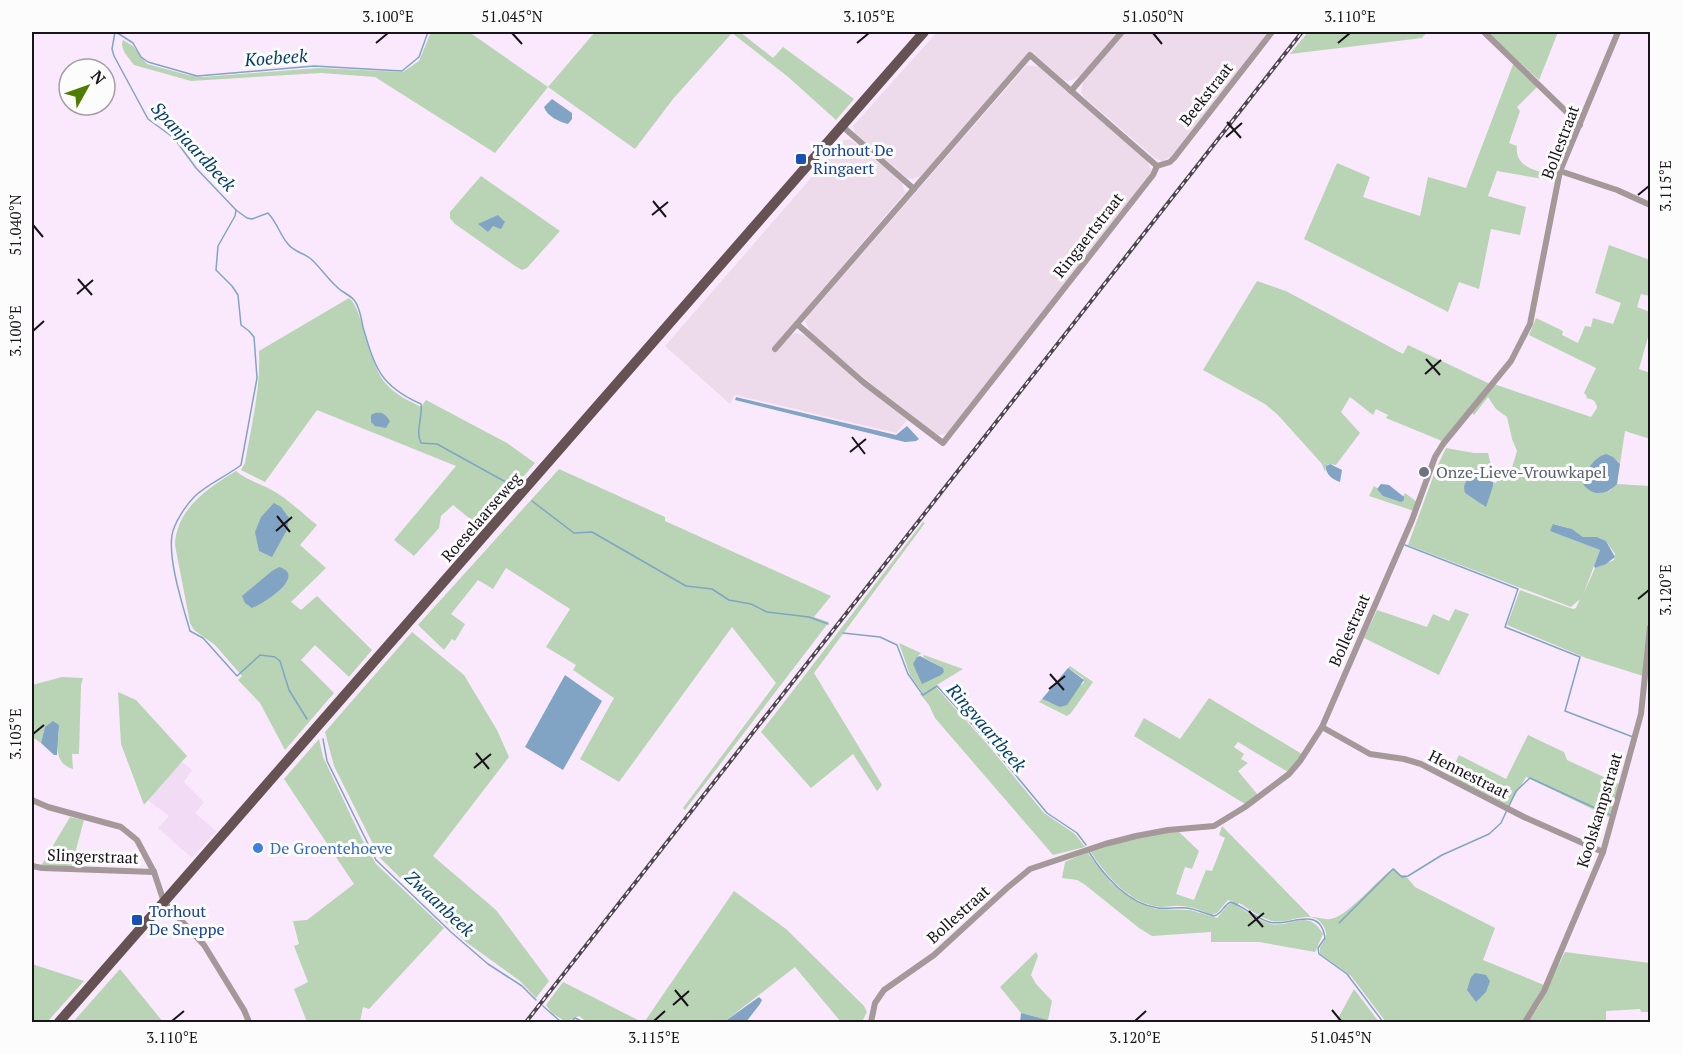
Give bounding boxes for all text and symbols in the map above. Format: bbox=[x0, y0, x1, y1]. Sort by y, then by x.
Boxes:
text: 3.100°E bbox=[362, 6, 414, 26]
text: 51.045°N bbox=[481, 6, 543, 26]
text: 3.105°E bbox=[843, 6, 895, 26]
text: 51.050°N bbox=[1122, 6, 1184, 26]
text: 3.110°E bbox=[1324, 6, 1376, 26]
water label: Koebeek bbox=[243, 43, 309, 71]
north arrow bbox=[57, 57, 117, 117]
street label: Beekstraat bbox=[1174, 58, 1238, 130]
text: N bbox=[86, 66, 111, 89]
water label: Spanjaardbeek bbox=[146, 96, 242, 196]
street label: Bollestraat bbox=[1536, 102, 1584, 182]
place label: Torhout De Ringaert bbox=[813, 139, 894, 179]
marker: Torhout De Ringaert bbox=[794, 152, 808, 166]
text: 3.115°E bbox=[1655, 160, 1675, 212]
street label: Ringaertstraat bbox=[1048, 188, 1128, 282]
text: 51.040°N bbox=[5, 194, 25, 256]
text: 3.100°E bbox=[5, 305, 25, 357]
place label: Onze-Lieve-Vrouwkapel bbox=[1436, 461, 1607, 483]
marker: Onze-Lieve-Vrouwkapel bbox=[1417, 465, 1431, 479]
street label: Roeselaarseweg bbox=[436, 467, 526, 566]
text: 3.120°E bbox=[1655, 564, 1675, 616]
street label: Bollestraat bbox=[1323, 590, 1375, 670]
water label: Ringvaartbeek bbox=[941, 677, 1032, 776]
text: 3.105°E bbox=[5, 708, 25, 760]
street label: Hennestraat bbox=[1425, 744, 1513, 804]
street label: Koolskampstraat bbox=[1571, 750, 1627, 870]
place label: De Groentehoeve bbox=[270, 837, 393, 859]
marker: De Groentehoeve bbox=[251, 841, 265, 855]
street label: Slingerstraat bbox=[47, 843, 139, 869]
water label: Zwaanbeek bbox=[400, 865, 480, 942]
street label: Bollestraat bbox=[922, 880, 994, 948]
place label: Torhout De Sneppe bbox=[149, 900, 225, 940]
marker: Torhout De Sneppe bbox=[130, 913, 144, 927]
text: 3.110°E bbox=[146, 1027, 198, 1047]
text: 3.115°E bbox=[628, 1027, 680, 1047]
text: 3.120°E bbox=[1109, 1027, 1161, 1047]
text: 51.045°N bbox=[1310, 1027, 1372, 1047]

